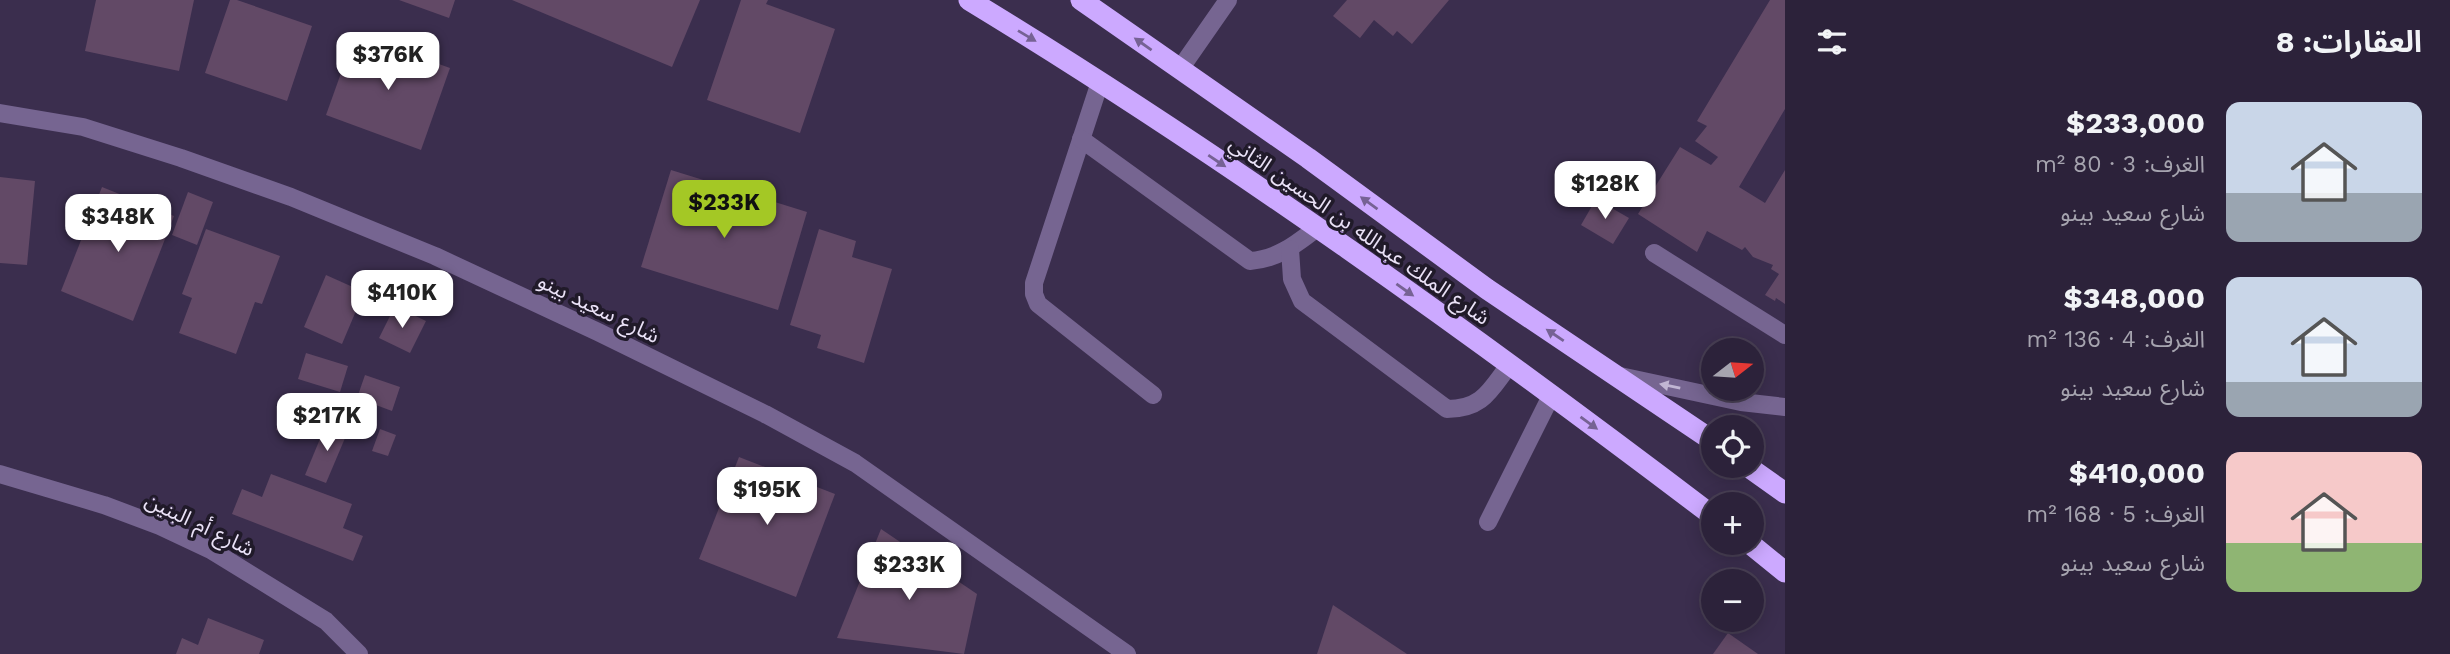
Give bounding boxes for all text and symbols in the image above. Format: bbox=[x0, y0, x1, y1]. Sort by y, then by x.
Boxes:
icon: filters bbox=[1813, 23, 1851, 61]
text: العقارات: 8 bbox=[2276, 24, 2422, 59]
one-way arrow bbox=[1018, 29, 1037, 42]
pin: $376K bbox=[339, 32, 437, 92]
one-way arrow bbox=[1134, 38, 1153, 51]
text: $376K bbox=[352, 41, 424, 68]
text: $233,000 bbox=[2066, 105, 2205, 140]
street label: شارع الملك عبدالله بن الحسين الثاني bbox=[1223, 130, 1495, 333]
icon: home bbox=[2282, 130, 2366, 214]
text: الغرف: 3 · 80 m² bbox=[2035, 151, 2205, 178]
one-way arrow bbox=[1208, 154, 1226, 168]
pin: $128K bbox=[1556, 162, 1654, 221]
text: $128K bbox=[1571, 170, 1639, 197]
pin: $233K bbox=[675, 180, 773, 240]
text: $233K bbox=[688, 189, 760, 216]
pin: $348K bbox=[69, 194, 167, 254]
one-way arrow bbox=[1360, 196, 1378, 210]
text: شارع سعيد بينو bbox=[2060, 200, 2205, 227]
text: $348K bbox=[81, 203, 155, 230]
street label: شارع سعيد بينو bbox=[533, 268, 664, 351]
pin: $410K bbox=[353, 270, 451, 330]
text: $410K bbox=[367, 279, 437, 306]
text: $348,000 bbox=[2063, 280, 2205, 315]
one-way arrow bbox=[1395, 283, 1414, 297]
icon: home bbox=[2282, 305, 2366, 389]
text: الغرف: 4 · 136 m² bbox=[2026, 326, 2205, 353]
one-way arrow bbox=[1545, 328, 1565, 341]
north arrow bbox=[1701, 338, 1764, 401]
map controls bbox=[1701, 338, 1764, 632]
text: شارع سعيد بينو bbox=[2060, 375, 2205, 402]
one-way arrow bbox=[1659, 381, 1681, 392]
pin: $217K bbox=[278, 393, 376, 453]
text: $217K bbox=[293, 402, 361, 429]
button: locate bbox=[1701, 415, 1764, 478]
one-way arrow bbox=[1579, 416, 1597, 431]
text: $410,000 bbox=[2069, 455, 2205, 490]
pin: $195K bbox=[718, 468, 816, 527]
text: $195K bbox=[733, 476, 801, 503]
icon: home bbox=[2282, 480, 2366, 564]
street label: شارع أم البنين bbox=[140, 487, 259, 565]
button: + bbox=[1701, 492, 1764, 555]
text: الغرف: 5 · 168 m² bbox=[2026, 501, 2205, 528]
pin: $233K bbox=[860, 542, 958, 602]
text: شارع سعيد بينو bbox=[2060, 550, 2205, 577]
text: $233K bbox=[873, 551, 945, 578]
button: − bbox=[1701, 569, 1764, 632]

